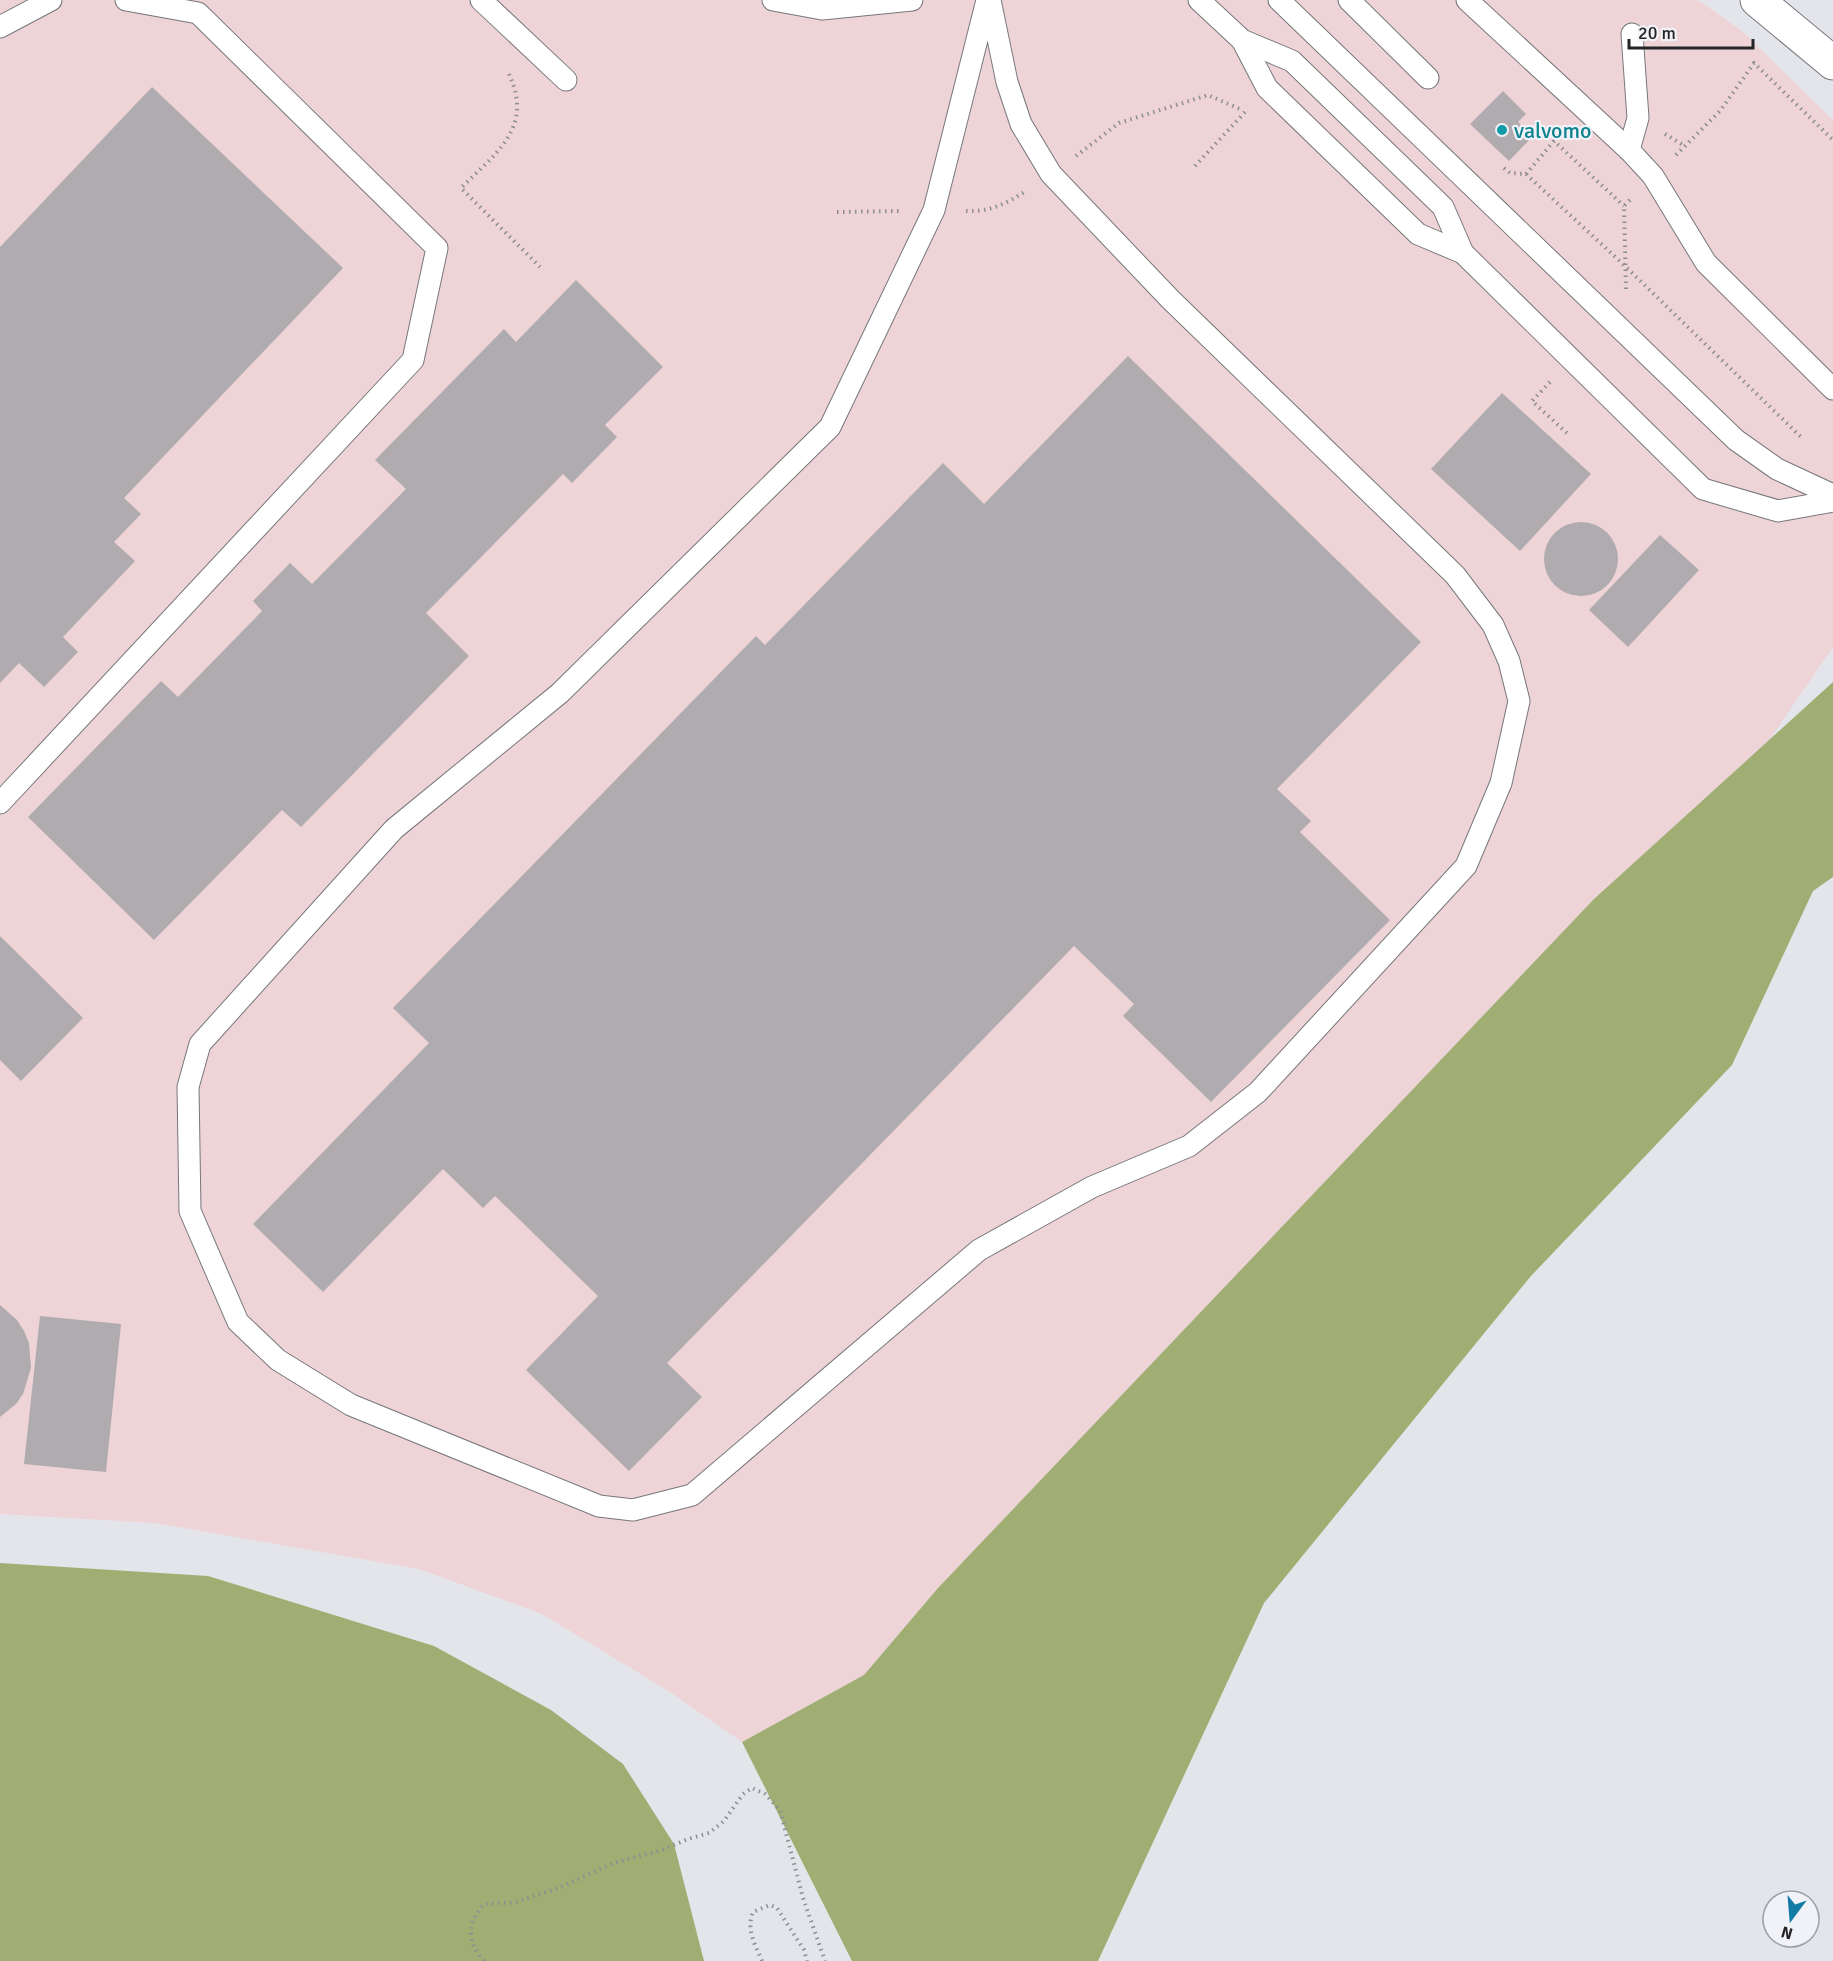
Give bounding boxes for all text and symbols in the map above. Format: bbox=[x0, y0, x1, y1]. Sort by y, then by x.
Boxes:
scale bar bbox=[1629, 12, 1754, 50]
text: 20 m bbox=[1638, 22, 1676, 44]
place label: valvomo bbox=[1514, 117, 1592, 144]
marker: valvomo bbox=[1495, 123, 1509, 137]
north arrow bbox=[1761, 1889, 1821, 1949]
text: N bbox=[1779, 1921, 1795, 1944]

